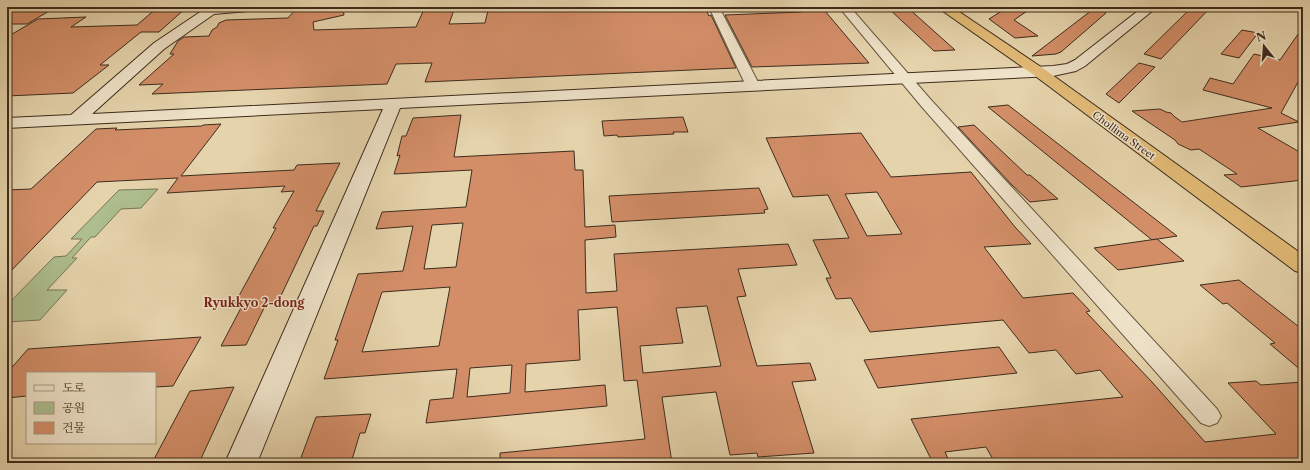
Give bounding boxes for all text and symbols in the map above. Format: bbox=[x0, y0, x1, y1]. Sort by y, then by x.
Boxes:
north arrow bbox=[1244, 26, 1284, 66]
text: N bbox=[1254, 28, 1268, 45]
street label: Chollima Street bbox=[1090, 108, 1158, 163]
district label: Ryukkyo 2-dong bbox=[204, 295, 306, 310]
legend bbox=[26, 372, 156, 444]
text: 도로 bbox=[62, 380, 86, 395]
text: 공원 bbox=[62, 400, 85, 415]
text: 건물 bbox=[62, 420, 86, 435]

